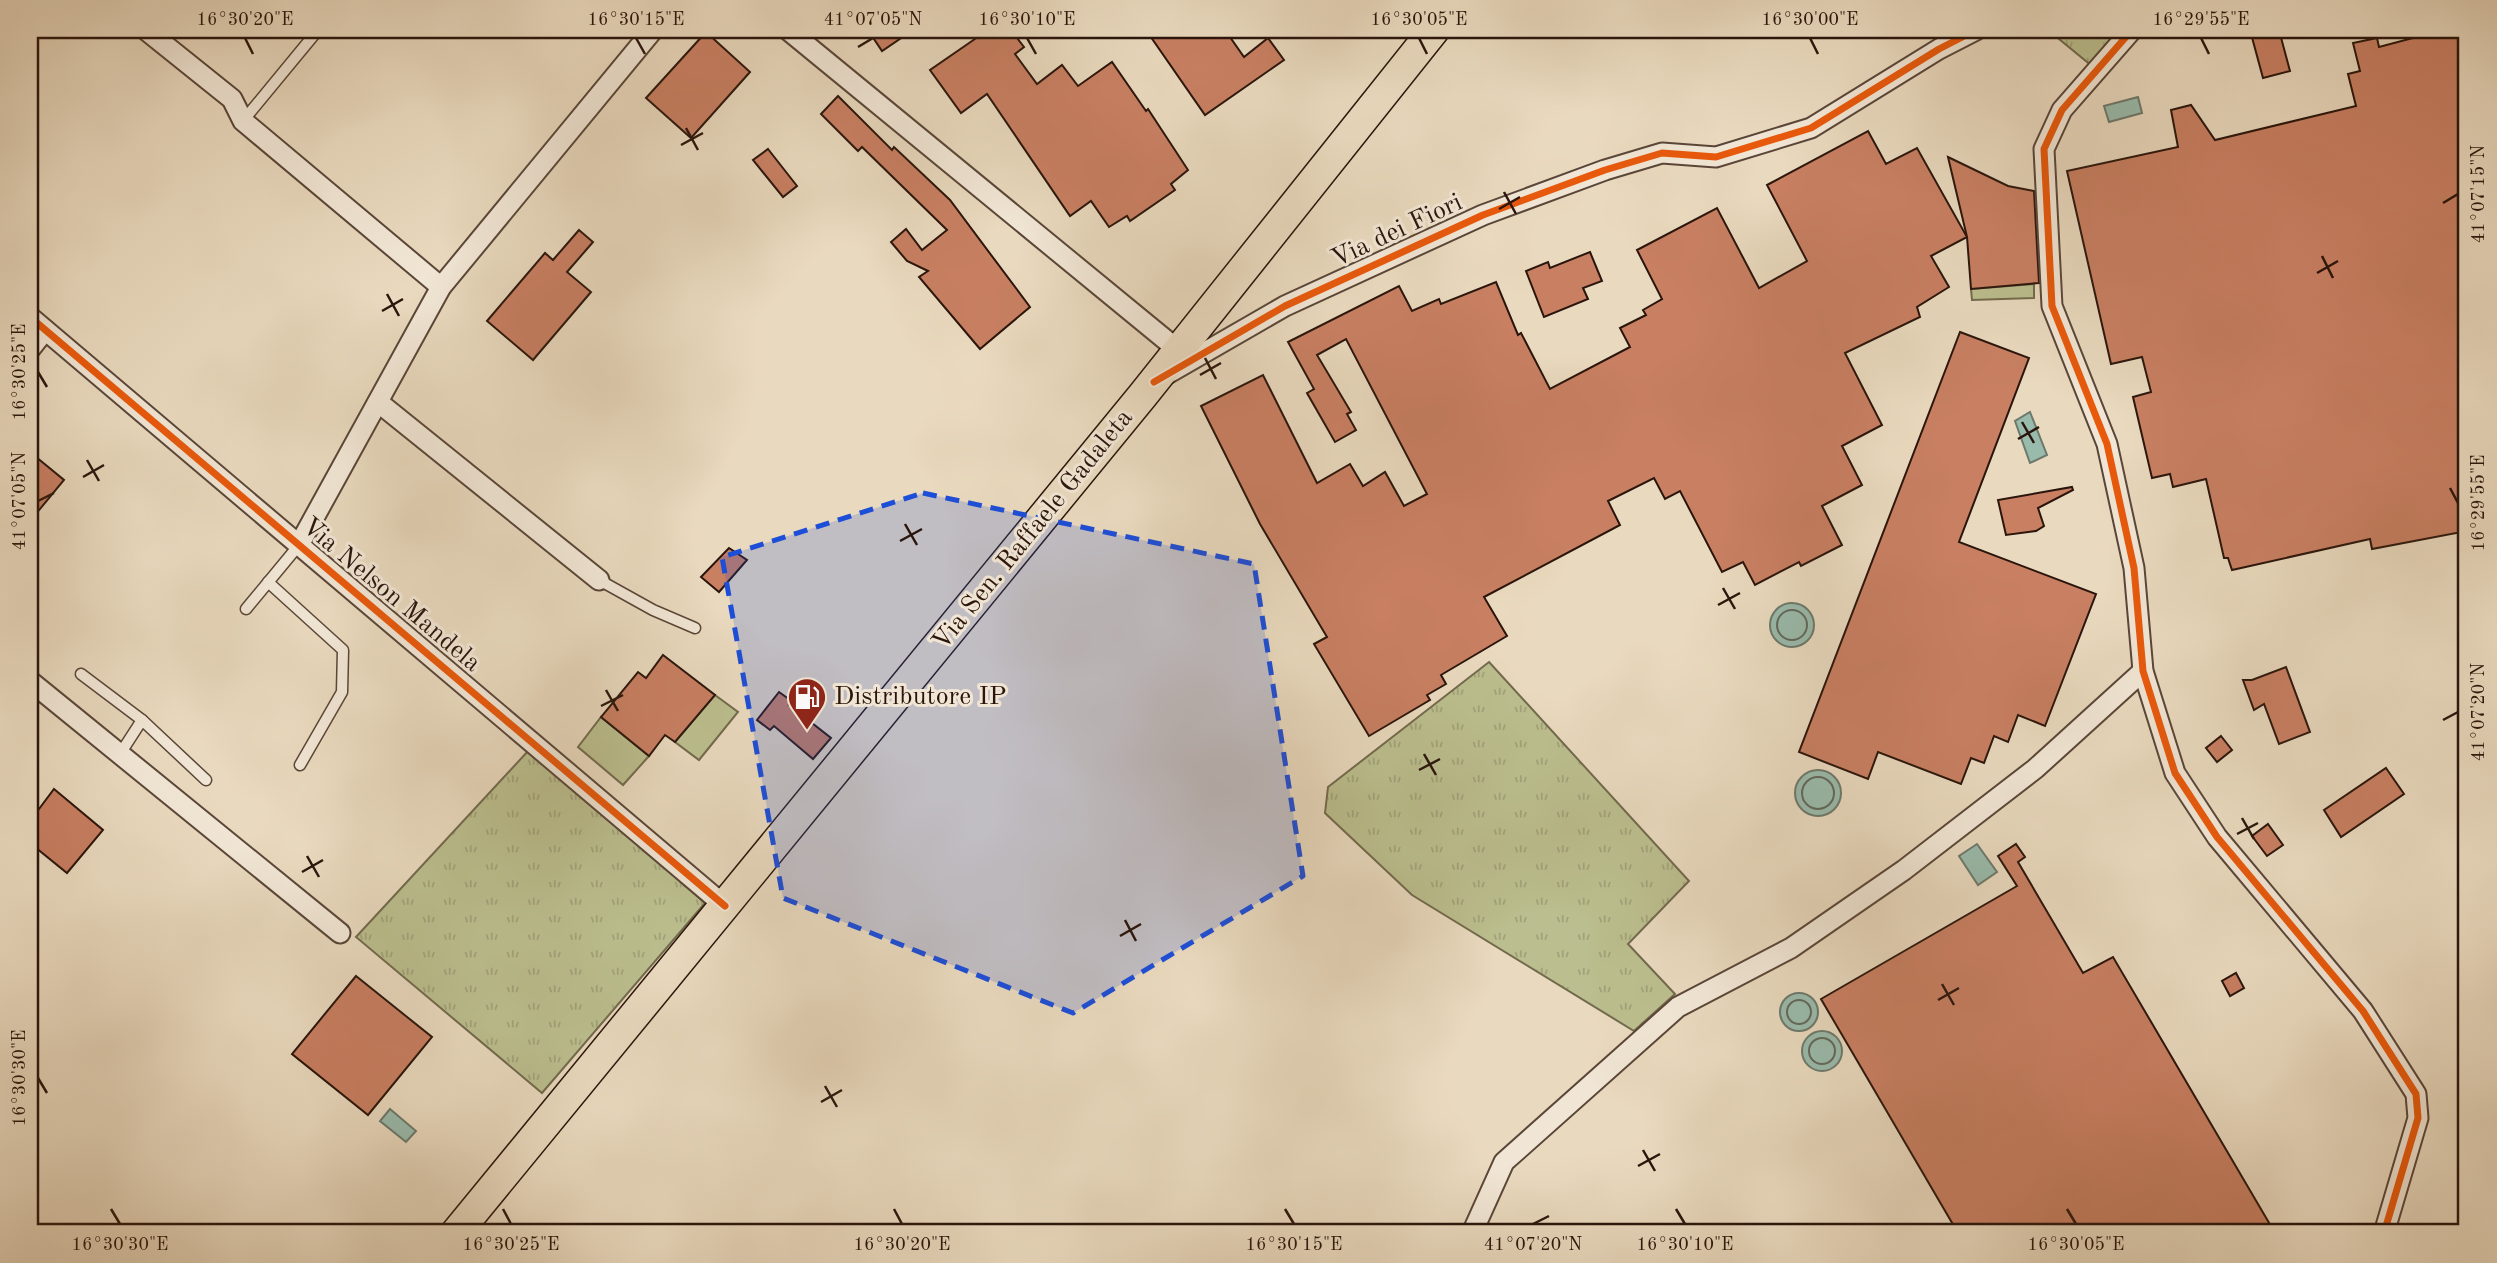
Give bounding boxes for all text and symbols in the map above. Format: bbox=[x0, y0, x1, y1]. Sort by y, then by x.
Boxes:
text: 16°30'20"E bbox=[197, 11, 293, 29]
text: 16°30'15"E bbox=[588, 11, 684, 29]
text: 41°07'05"N bbox=[824, 11, 922, 29]
text: 16°30'10"E bbox=[979, 11, 1075, 29]
text: 16°30'05"E bbox=[1371, 11, 1467, 29]
text: 16°30'00"E bbox=[1762, 11, 1858, 29]
text: 16°29'55"E bbox=[2153, 11, 2249, 29]
text: 41°07'15"N bbox=[2470, 145, 2488, 243]
street label: Via dei Fiori bbox=[1328, 189, 1466, 273]
text: 16°30'25"E bbox=[11, 324, 29, 420]
street label: Via Sen. Raffaele Gadaleta bbox=[928, 405, 1138, 655]
text: 41°07'05"N bbox=[11, 452, 29, 550]
text: 16°29'55"E bbox=[2470, 455, 2488, 551]
street label: Via Nelson Mandela bbox=[297, 513, 486, 677]
text: 41°07'20"N bbox=[2470, 663, 2488, 761]
fuel station icon: Distributore IP bbox=[786, 676, 828, 731]
place label: Distributore IP bbox=[834, 684, 1006, 710]
text: 16°30'30"E bbox=[11, 1030, 29, 1126]
text: 16°30'30"E bbox=[72, 1236, 168, 1254]
text: 16°30'25"E bbox=[463, 1236, 559, 1254]
text: 16°30'20"E bbox=[854, 1236, 950, 1254]
text: 16°30'15"E bbox=[1246, 1236, 1342, 1254]
text: 41°07'20"N bbox=[1484, 1236, 1582, 1254]
text: 16°30'10"E bbox=[1637, 1236, 1733, 1254]
text: 16°30'05"E bbox=[2028, 1236, 2124, 1254]

